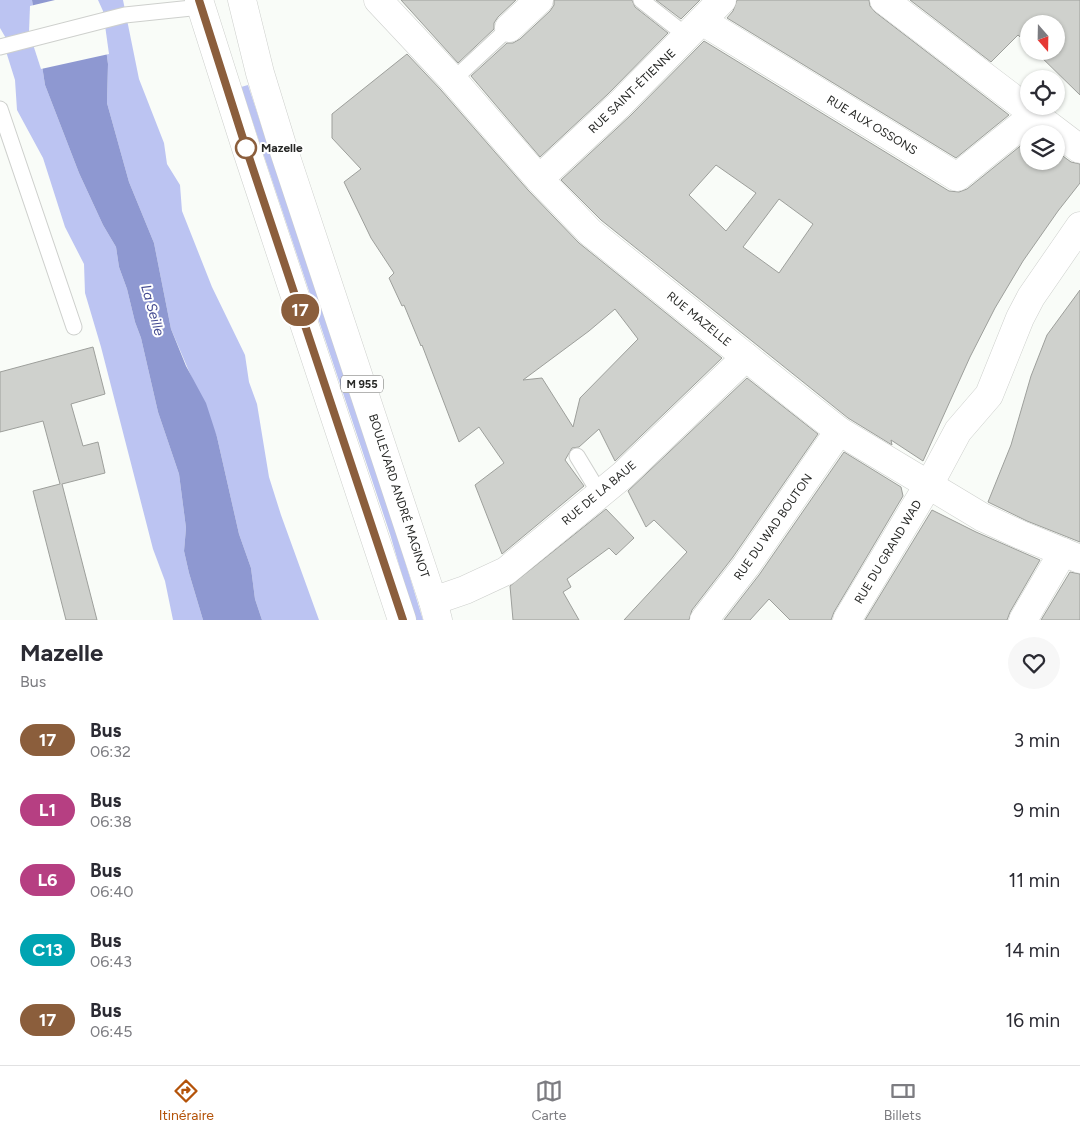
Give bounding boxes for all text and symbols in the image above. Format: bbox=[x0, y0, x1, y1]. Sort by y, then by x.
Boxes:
north arrow bbox=[1020, 15, 1065, 60]
map controls bbox=[1020, 15, 1065, 170]
street label: RUE SAINT-ÉTIENNE bbox=[586, 46, 678, 136]
button: locate bbox=[1020, 70, 1065, 115]
street label: RUE AUX OSSONS bbox=[824, 92, 920, 158]
button: layers bbox=[1020, 125, 1065, 170]
marker: Mazelle bbox=[235, 137, 257, 159]
place label: Mazelle bbox=[261, 141, 303, 155]
water label: La Seille bbox=[137, 283, 168, 338]
street label: RUE MAZELLE bbox=[664, 289, 734, 349]
line badge: 17 bbox=[278, 294, 322, 326]
text: 17 bbox=[291, 299, 309, 321]
road number: M 955 bbox=[341, 376, 383, 392]
street label: BOULEVARD ANDRÉ MAGINOT bbox=[366, 412, 432, 580]
street label: RUE DE LA BAUE bbox=[559, 458, 639, 528]
street label: RUE DU WAD BOUTON bbox=[731, 471, 815, 583]
street label: RUE DU GRAND WAD bbox=[851, 498, 925, 606]
button: heart bbox=[1008, 637, 1060, 689]
text: Mazelle bbox=[20, 638, 103, 667]
text: Bus bbox=[20, 672, 46, 691]
text: Bus bbox=[90, 719, 121, 742]
text: 17 bbox=[39, 729, 56, 751]
text: 3 min bbox=[1014, 729, 1060, 752]
text: 06:32 bbox=[90, 742, 131, 761]
text: Bus bbox=[90, 789, 121, 812]
text: L1 bbox=[39, 799, 56, 821]
text: 9 min bbox=[1013, 799, 1060, 822]
text: 06:38 bbox=[90, 812, 132, 831]
text: Bus bbox=[90, 859, 121, 882]
text: L6 bbox=[37, 869, 58, 891]
text: 11 min bbox=[1008, 869, 1060, 892]
text: 06:40 bbox=[90, 882, 134, 901]
text: Bus bbox=[90, 929, 121, 952]
text: C13 bbox=[32, 939, 63, 961]
text: 14 min bbox=[1004, 939, 1060, 962]
text: 06:43 bbox=[90, 952, 132, 971]
text: Bus bbox=[90, 999, 121, 1022]
text: 17 bbox=[39, 1009, 56, 1031]
text: 16 min bbox=[1006, 1009, 1060, 1032]
text: 06:45 bbox=[90, 1022, 133, 1041]
tab: Itinéraire bbox=[159, 1077, 214, 1124]
tab: Carte bbox=[531, 1077, 566, 1124]
tab: Billets bbox=[884, 1077, 921, 1124]

